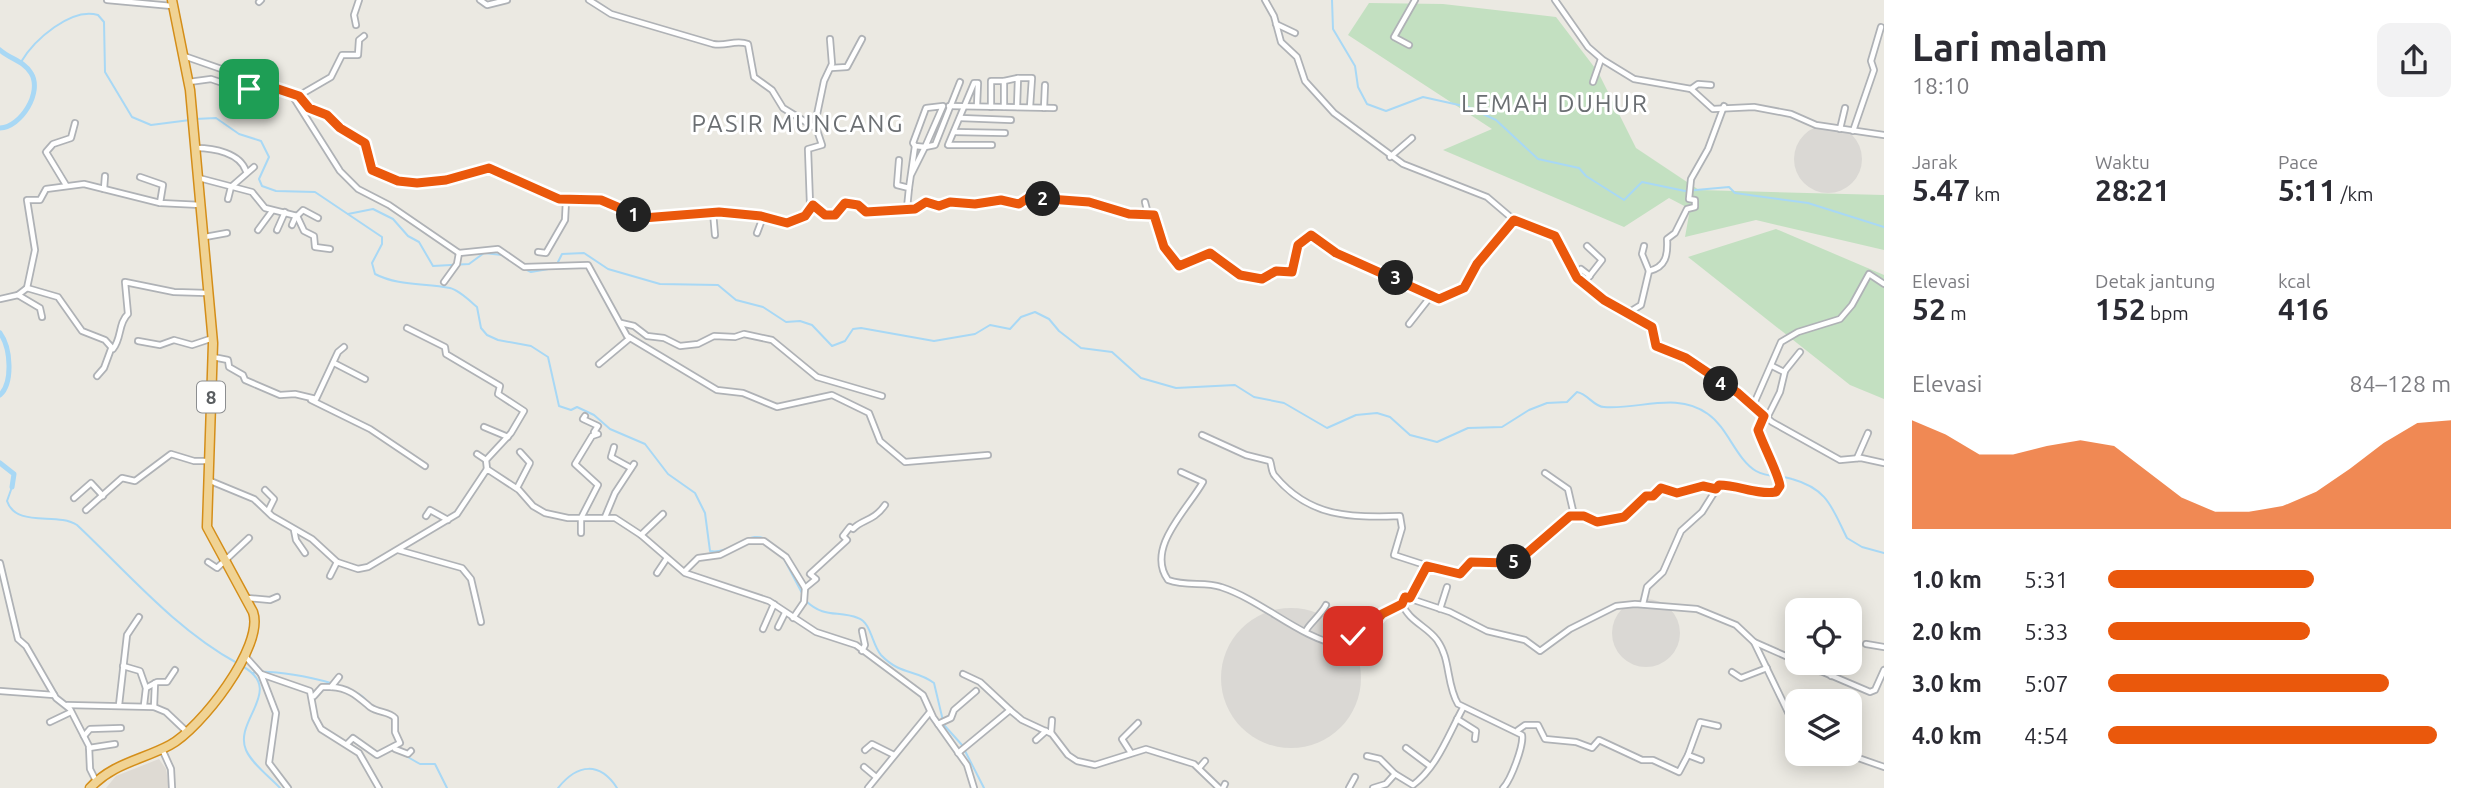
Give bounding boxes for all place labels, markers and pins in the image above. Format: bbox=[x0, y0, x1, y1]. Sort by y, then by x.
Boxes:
pin bbox=[219, 59, 279, 119]
pin: 2 bbox=[1026, 182, 1060, 216]
pin: 1 bbox=[616, 198, 652, 232]
pin: 3 bbox=[1378, 260, 1414, 296]
pin: 4 bbox=[1704, 366, 1738, 402]
pin: 5 bbox=[1496, 544, 1532, 580]
pin bbox=[1323, 606, 1383, 666]

